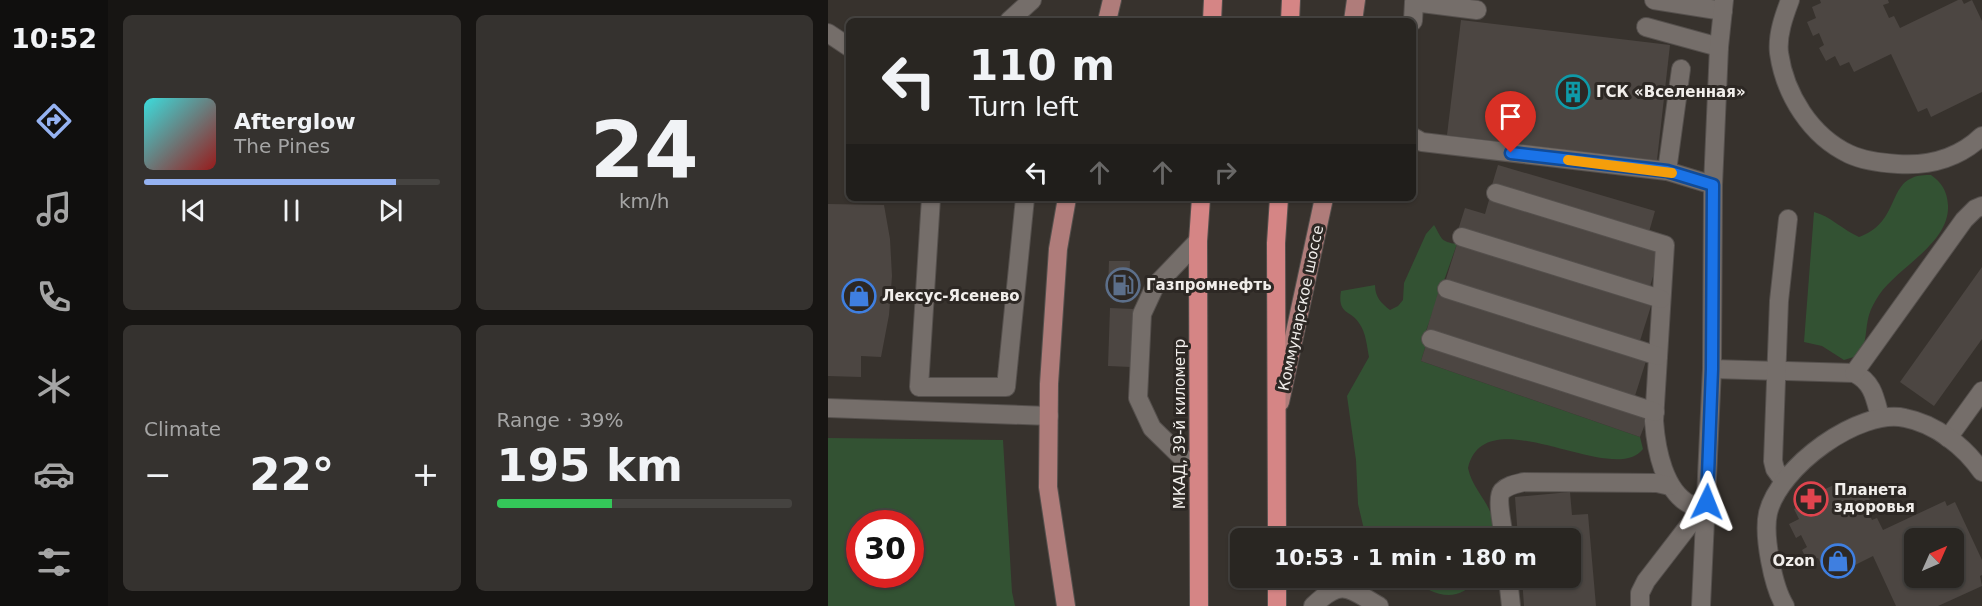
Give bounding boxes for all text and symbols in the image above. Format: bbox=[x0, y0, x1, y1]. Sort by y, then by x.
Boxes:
text: 10:52 bbox=[11, 23, 97, 54]
text: 110 m bbox=[969, 41, 1115, 90]
icon: left bbox=[870, 42, 948, 120]
building icon: ГСК «Вселенная» bbox=[1555, 74, 1591, 110]
place label: ГСК «Вселенная» bbox=[1596, 83, 1746, 101]
text: Turn left bbox=[969, 91, 1079, 122]
pin bbox=[1485, 91, 1536, 153]
icon: directions bbox=[33, 100, 75, 142]
icon: arrive bbox=[1494, 100, 1527, 133]
text: 24 bbox=[590, 105, 699, 195]
text: Afterglow bbox=[234, 109, 356, 134]
text: The Pines bbox=[234, 134, 330, 158]
icon: left bbox=[1020, 156, 1053, 189]
icon: ahead bbox=[1083, 156, 1116, 189]
icon: ahead bbox=[1146, 156, 1179, 189]
icon: right bbox=[1209, 156, 1242, 189]
icon: music bbox=[33, 188, 75, 230]
text: km/h bbox=[619, 189, 669, 213]
icon: previous bbox=[177, 194, 210, 227]
icon: pause bbox=[275, 194, 308, 227]
icon: next bbox=[374, 194, 407, 227]
street label: Коммунарское шоссе bbox=[1275, 223, 1327, 393]
fuel station icon: Газпромнефть bbox=[1105, 267, 1141, 303]
icon: phone bbox=[33, 276, 75, 318]
place label: Газпромнефть bbox=[1146, 276, 1272, 294]
shop icon: Лексус-Ясенево bbox=[841, 278, 877, 314]
place label: Лексус-Ясенево bbox=[882, 287, 1020, 305]
street label: МКАД, 39-й километр bbox=[1171, 339, 1189, 509]
icon: climate bbox=[33, 365, 75, 407]
text: Range · 39% bbox=[497, 408, 623, 432]
text: Climate bbox=[144, 417, 221, 441]
text: 195 km bbox=[497, 439, 683, 492]
text: 22° bbox=[249, 448, 334, 501]
icon: car bbox=[33, 453, 75, 495]
text: − bbox=[144, 455, 172, 494]
text: + bbox=[412, 455, 440, 494]
position arrow bbox=[1675, 470, 1739, 534]
pharmacy icon: Планета здоровья bbox=[1793, 481, 1829, 517]
place label: Планета здоровья bbox=[1834, 481, 1915, 516]
speed limit sign: 30 bbox=[846, 510, 924, 588]
north arrow bbox=[1904, 528, 1964, 588]
map controls bbox=[1904, 528, 1964, 588]
icon: filters bbox=[33, 541, 75, 583]
shop icon: Ozon bbox=[1820, 543, 1856, 579]
text: 10:53 · 1 min · 180 m bbox=[1274, 545, 1537, 570]
place label: Ozon bbox=[1773, 552, 1815, 570]

